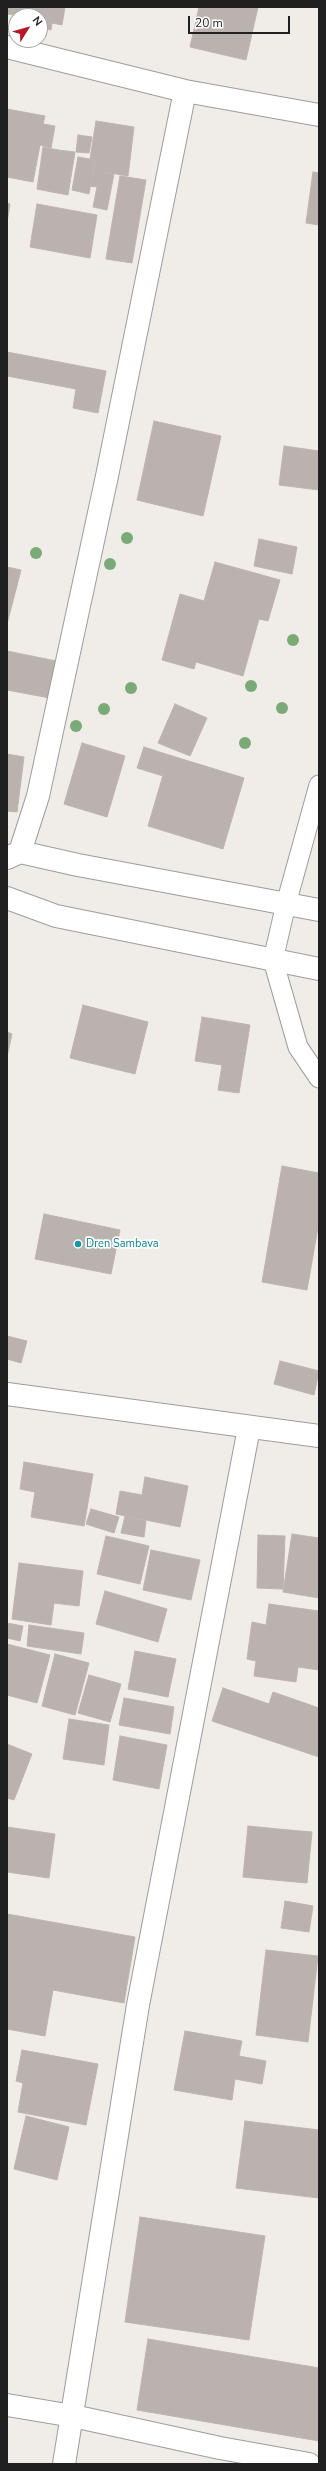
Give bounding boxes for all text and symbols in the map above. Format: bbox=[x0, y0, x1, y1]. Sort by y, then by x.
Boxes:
north arrow bbox=[8, 8, 48, 48]
scale bar bbox=[190, 8, 292, 34]
text: N bbox=[29, 13, 46, 29]
text: 20 m bbox=[195, 15, 223, 31]
place label: Dren Sambava bbox=[86, 1237, 159, 1251]
marker: Dren Sambava bbox=[73, 1239, 83, 1249]

